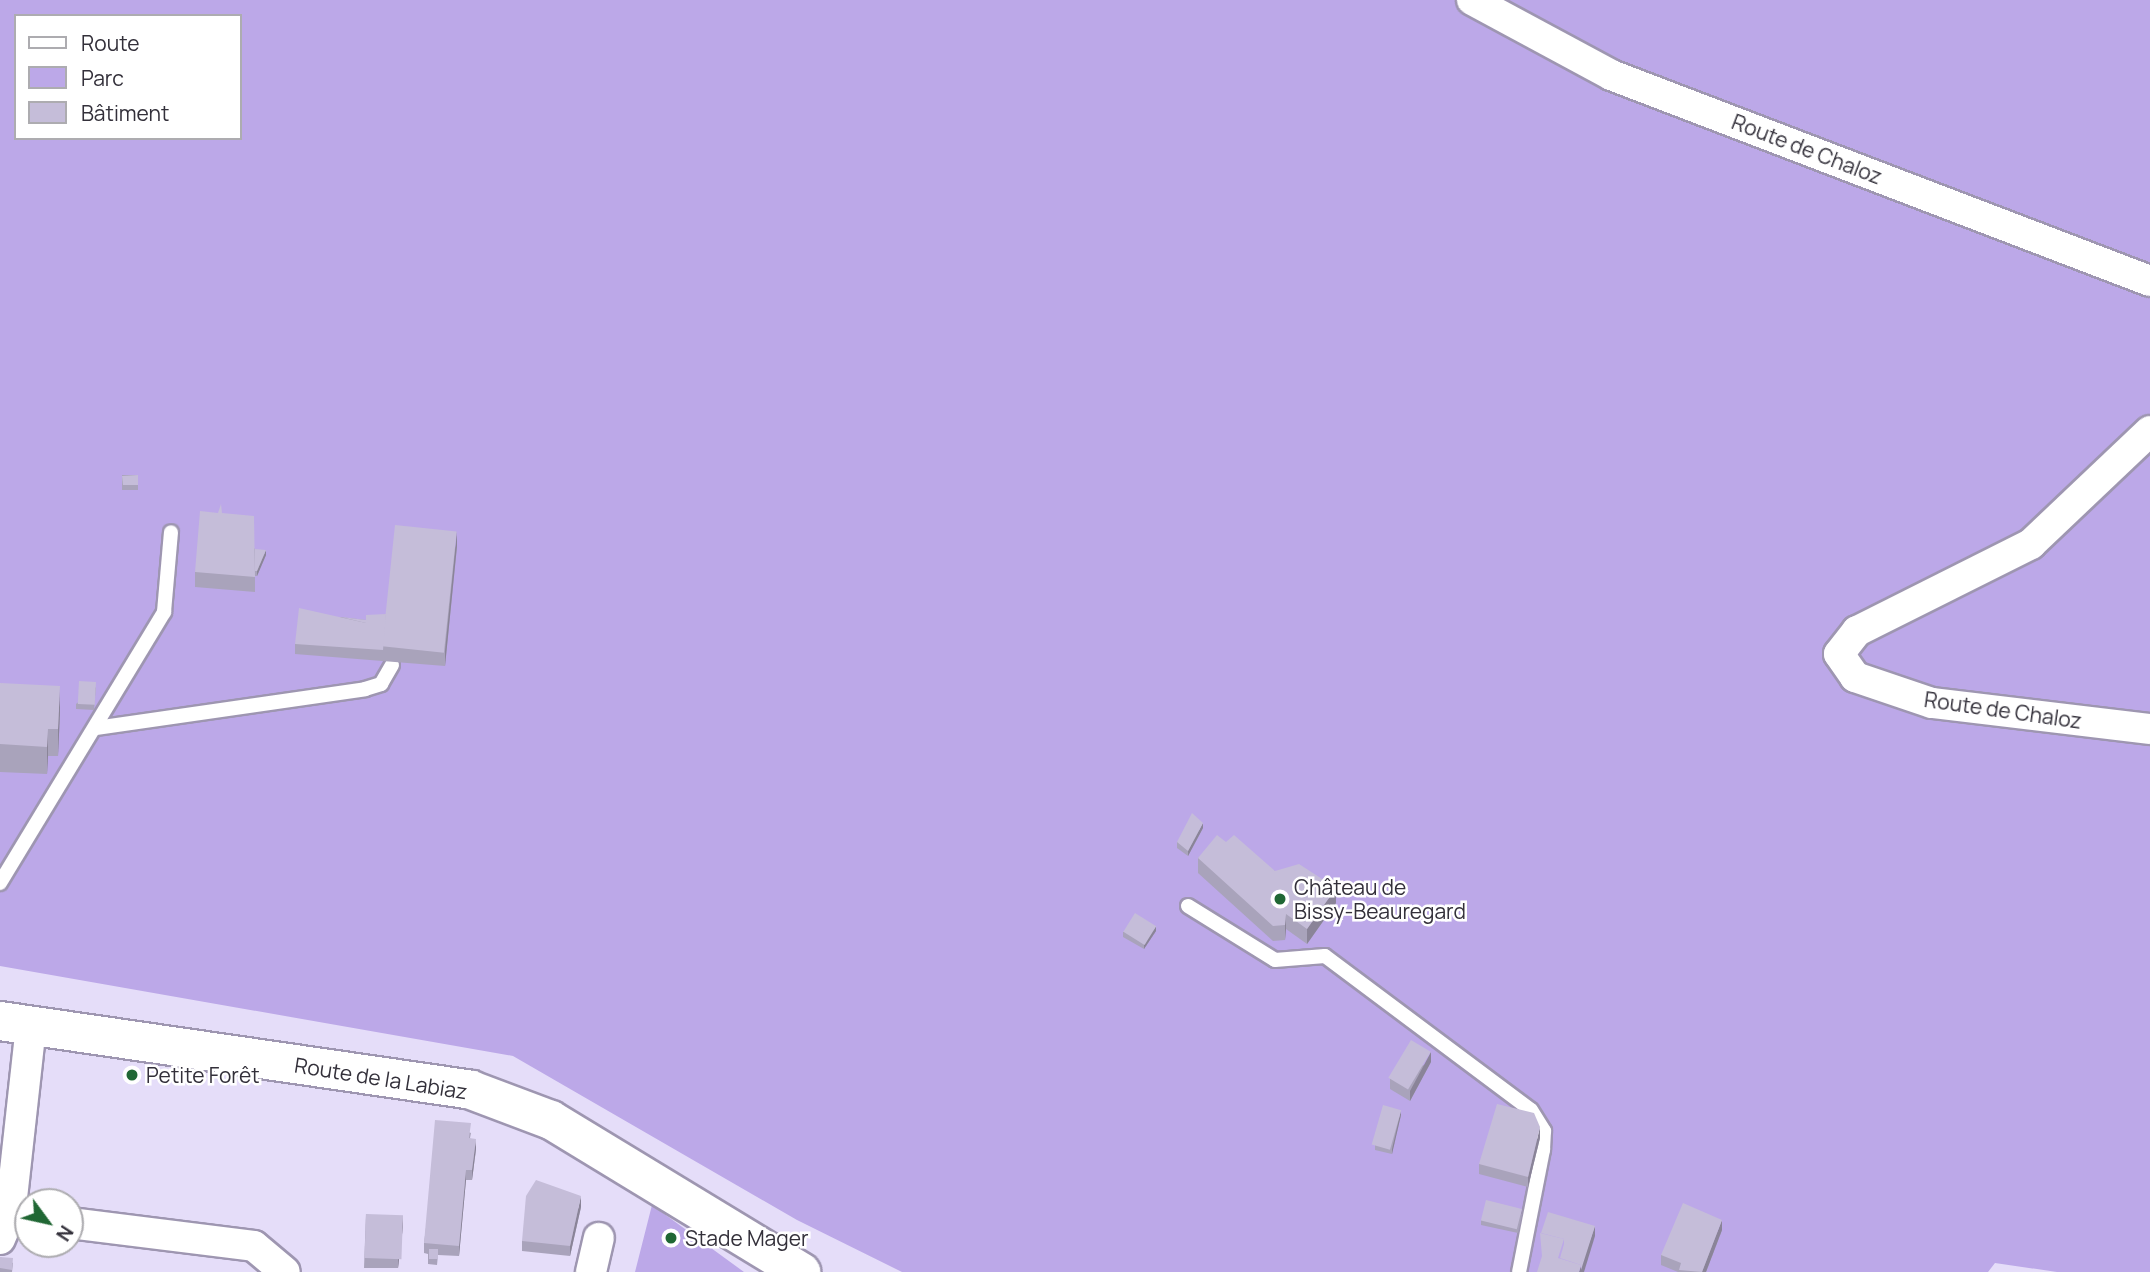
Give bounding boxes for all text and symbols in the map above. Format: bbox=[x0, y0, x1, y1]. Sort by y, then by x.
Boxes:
legend bbox=[14, 14, 242, 140]
text: Route bbox=[81, 29, 139, 57]
text: Parc bbox=[81, 64, 124, 92]
text: Bâtiment bbox=[81, 99, 169, 127]
street label: Route de Chaloz bbox=[1728, 109, 1886, 189]
street label: Route de Chaloz bbox=[1923, 686, 2083, 734]
place label: Château de Bissy-Beauregard bbox=[1294, 874, 1466, 924]
marker: Château de Bissy-Beauregard bbox=[1272, 891, 1288, 907]
street label: Route de la Labiaz bbox=[293, 1052, 469, 1104]
place label: Petite Forêt bbox=[146, 1062, 260, 1088]
marker: Petite Forêt bbox=[124, 1067, 140, 1083]
north arrow bbox=[14, 1188, 84, 1258]
text: N bbox=[50, 1221, 80, 1246]
place label: Stade Mager bbox=[685, 1225, 809, 1251]
marker: Stade Mager bbox=[663, 1230, 679, 1246]

